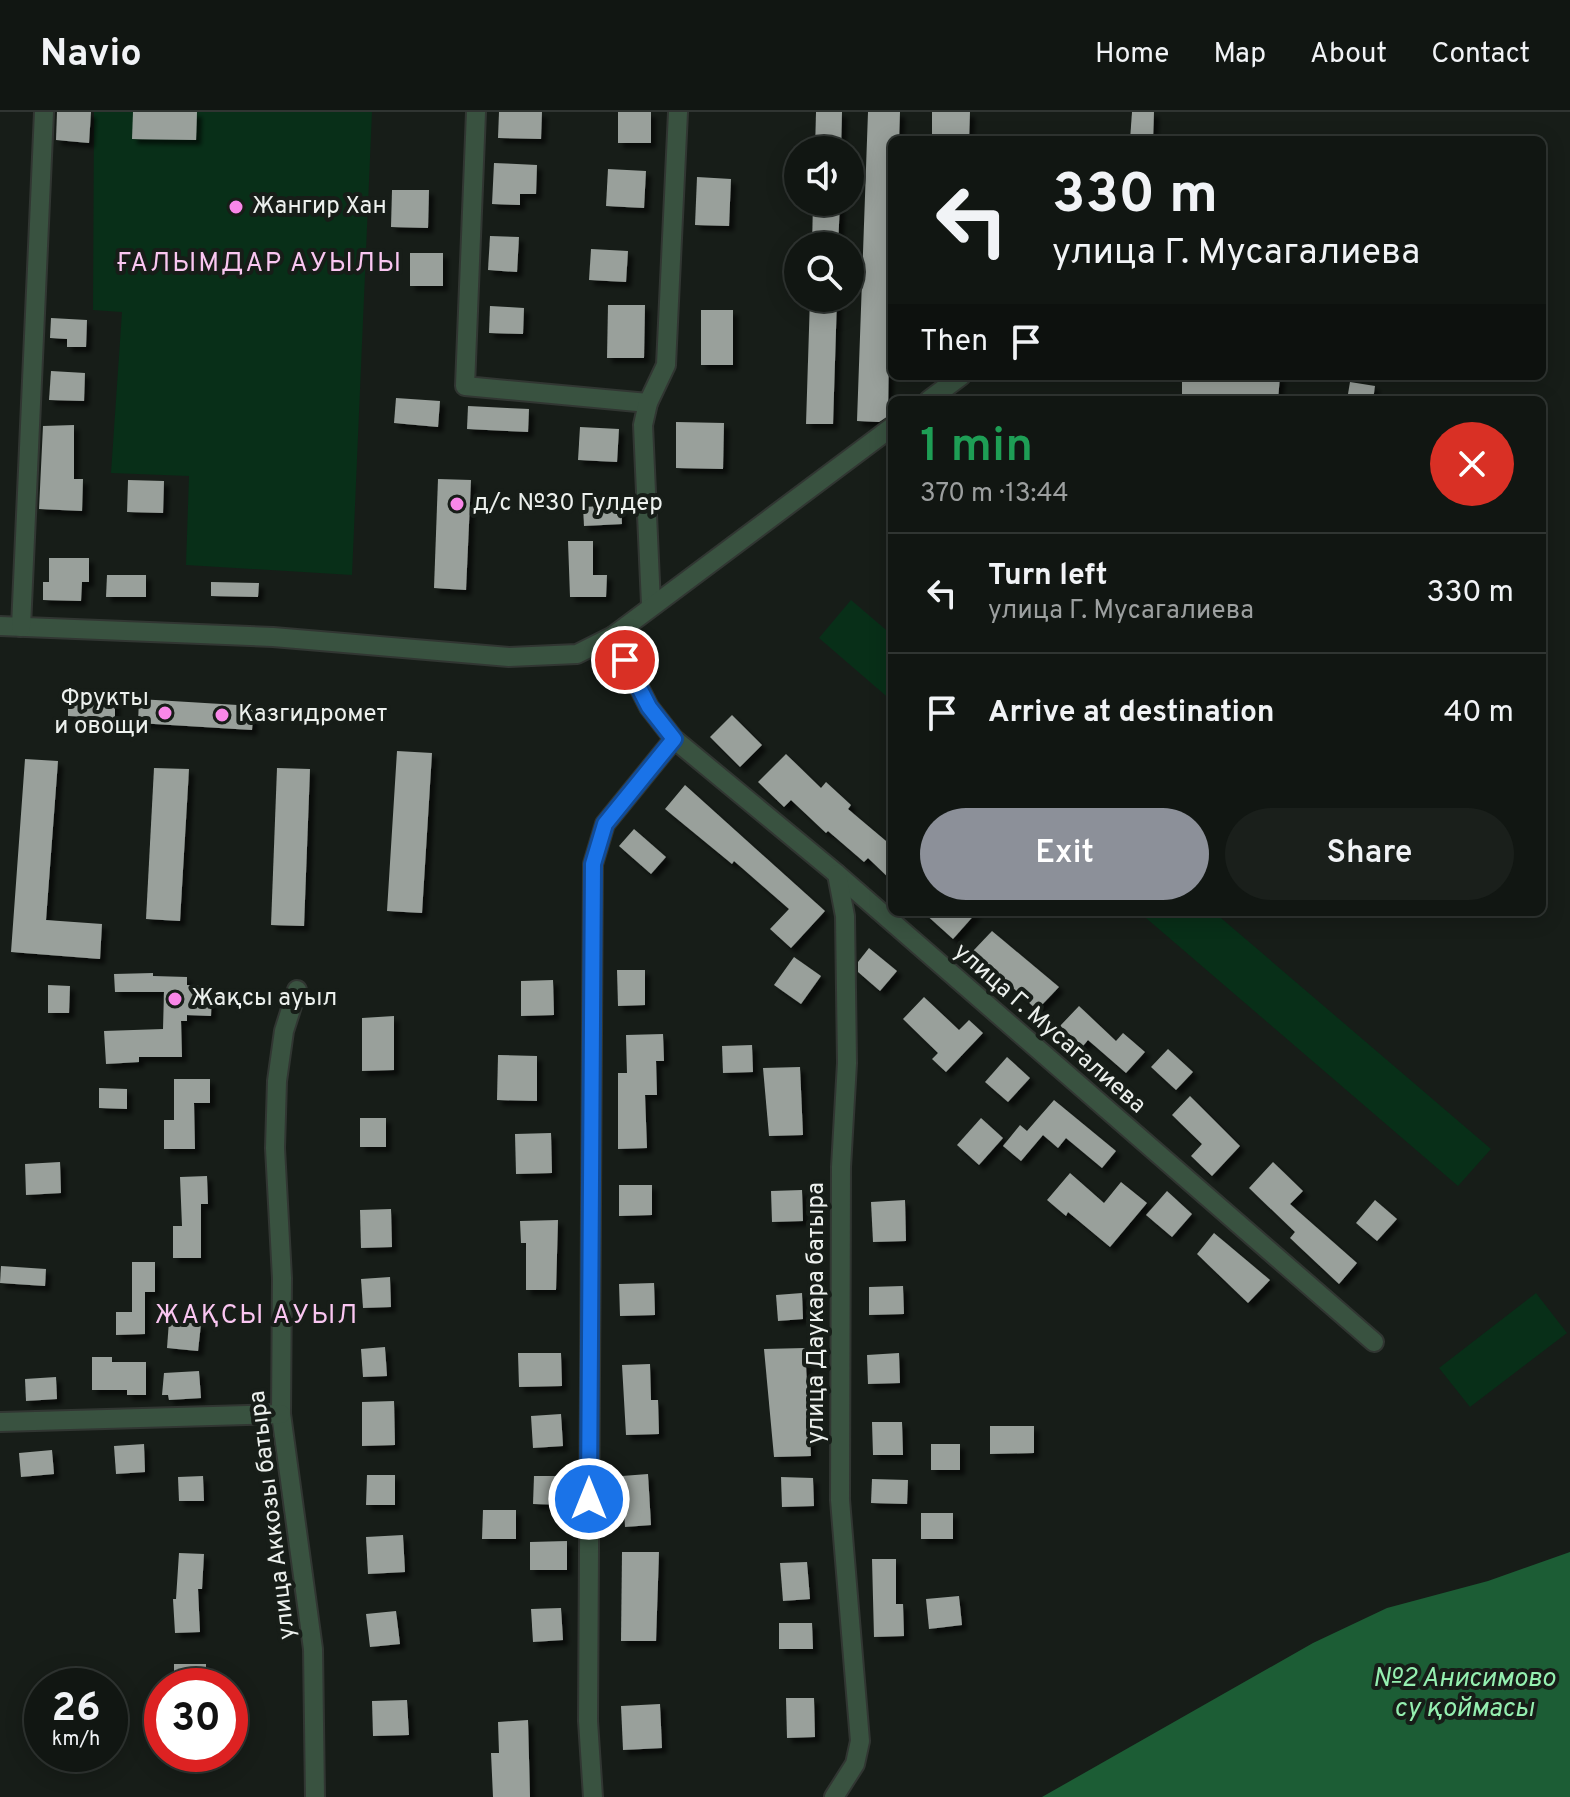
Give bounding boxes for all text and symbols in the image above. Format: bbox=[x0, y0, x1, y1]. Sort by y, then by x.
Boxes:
text: Navio bbox=[40, 31, 142, 80]
text: Home bbox=[1095, 37, 1169, 73]
text: Map bbox=[1213, 37, 1266, 73]
text: About bbox=[1310, 37, 1387, 73]
text: Contact bbox=[1431, 37, 1530, 73]
map controls bbox=[784, 136, 864, 312]
button: sound bbox=[784, 136, 864, 216]
text: 330 m bbox=[1052, 162, 1218, 232]
icon: left bbox=[920, 168, 1024, 272]
place label: Жангир Хан bbox=[252, 192, 387, 222]
marker: Жангир Хан bbox=[227, 198, 245, 216]
text: улица Г. Мусагалиева bbox=[1052, 231, 1420, 277]
button: search bbox=[784, 232, 864, 312]
district label: ҒАЛЫМДАР АУЫЛЫ bbox=[117, 248, 403, 281]
icon: arrive bbox=[1004, 320, 1048, 364]
text: Then bbox=[920, 324, 988, 361]
text: 1 min bbox=[920, 418, 1033, 478]
button: close bbox=[1430, 422, 1514, 506]
text: 370 m · 13:44 bbox=[920, 478, 1069, 511]
place label: д/с №30 Гулдер bbox=[473, 489, 663, 519]
marker: д/с №30 Гулдер bbox=[448, 495, 466, 513]
text: Turn left bbox=[988, 558, 1108, 595]
icon: left bbox=[920, 571, 964, 615]
text: 330 m bbox=[1426, 575, 1514, 612]
text: улица Г. Мусагалиева bbox=[988, 595, 1254, 628]
pin bbox=[591, 626, 659, 694]
icon: arrive bbox=[603, 638, 647, 682]
place label: Фрукты и овощи bbox=[54, 684, 149, 742]
icon: arrive bbox=[920, 691, 964, 735]
text: Arrive at destination bbox=[988, 695, 1274, 732]
text: 40 m bbox=[1444, 695, 1514, 732]
place label: Казгидромет bbox=[238, 700, 388, 730]
marker: Фрукты и овощи bbox=[156, 704, 174, 722]
marker: Казгидромет bbox=[213, 706, 231, 724]
button: Exit bbox=[920, 808, 1209, 900]
button: Share bbox=[1225, 808, 1514, 900]
street label: улица Г. Мусагалиева bbox=[947, 937, 1151, 1121]
place label: Жақсы ауыл bbox=[191, 984, 337, 1014]
marker: Жақсы ауыл bbox=[166, 990, 184, 1008]
street label: улица Даукара батыра bbox=[802, 1182, 832, 1444]
district label: ЖАҚСЫ АУЫЛ bbox=[155, 1300, 359, 1333]
street label: улица Аккозы батыра bbox=[243, 1389, 303, 1641]
position arrow bbox=[547, 1457, 631, 1541]
water label: №2 Анисимово су қоймасы bbox=[1373, 1663, 1556, 1726]
speed limit sign: 30 bbox=[144, 1668, 248, 1772]
text: 26 bbox=[51, 1685, 101, 1735]
text: km/h bbox=[52, 1727, 100, 1753]

